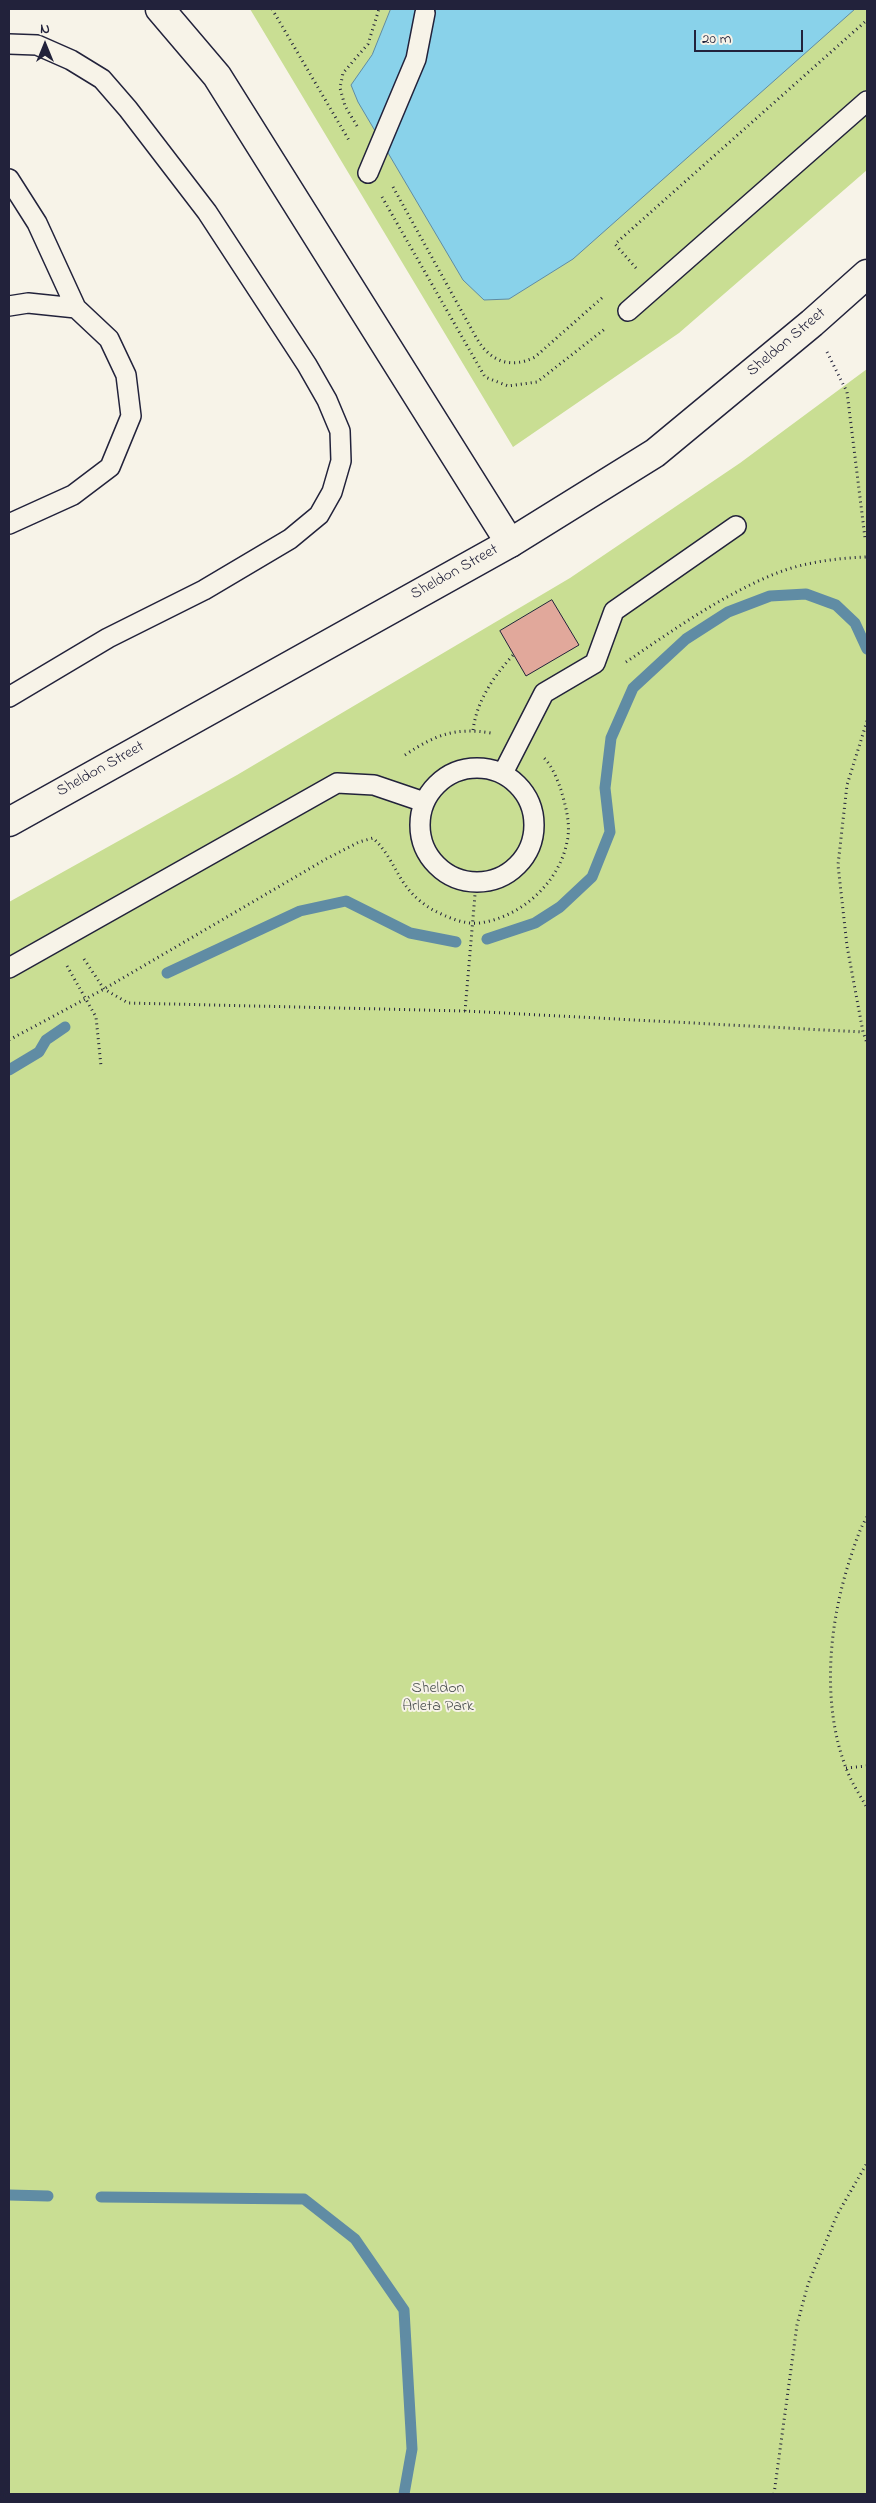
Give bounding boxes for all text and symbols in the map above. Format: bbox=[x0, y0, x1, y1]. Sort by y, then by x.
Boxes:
text: N bbox=[40, 19, 50, 40]
north arrow bbox=[20, 20, 70, 70]
scale bar bbox=[696, 20, 805, 52]
text: 20 m bbox=[702, 28, 731, 50]
street label: Sheldon Street bbox=[744, 304, 830, 382]
street label: Sheldon Street bbox=[408, 541, 502, 605]
street label: Sheldon Street bbox=[54, 738, 148, 802]
park label: Sheldon Arleta Park bbox=[402, 1679, 474, 1717]

